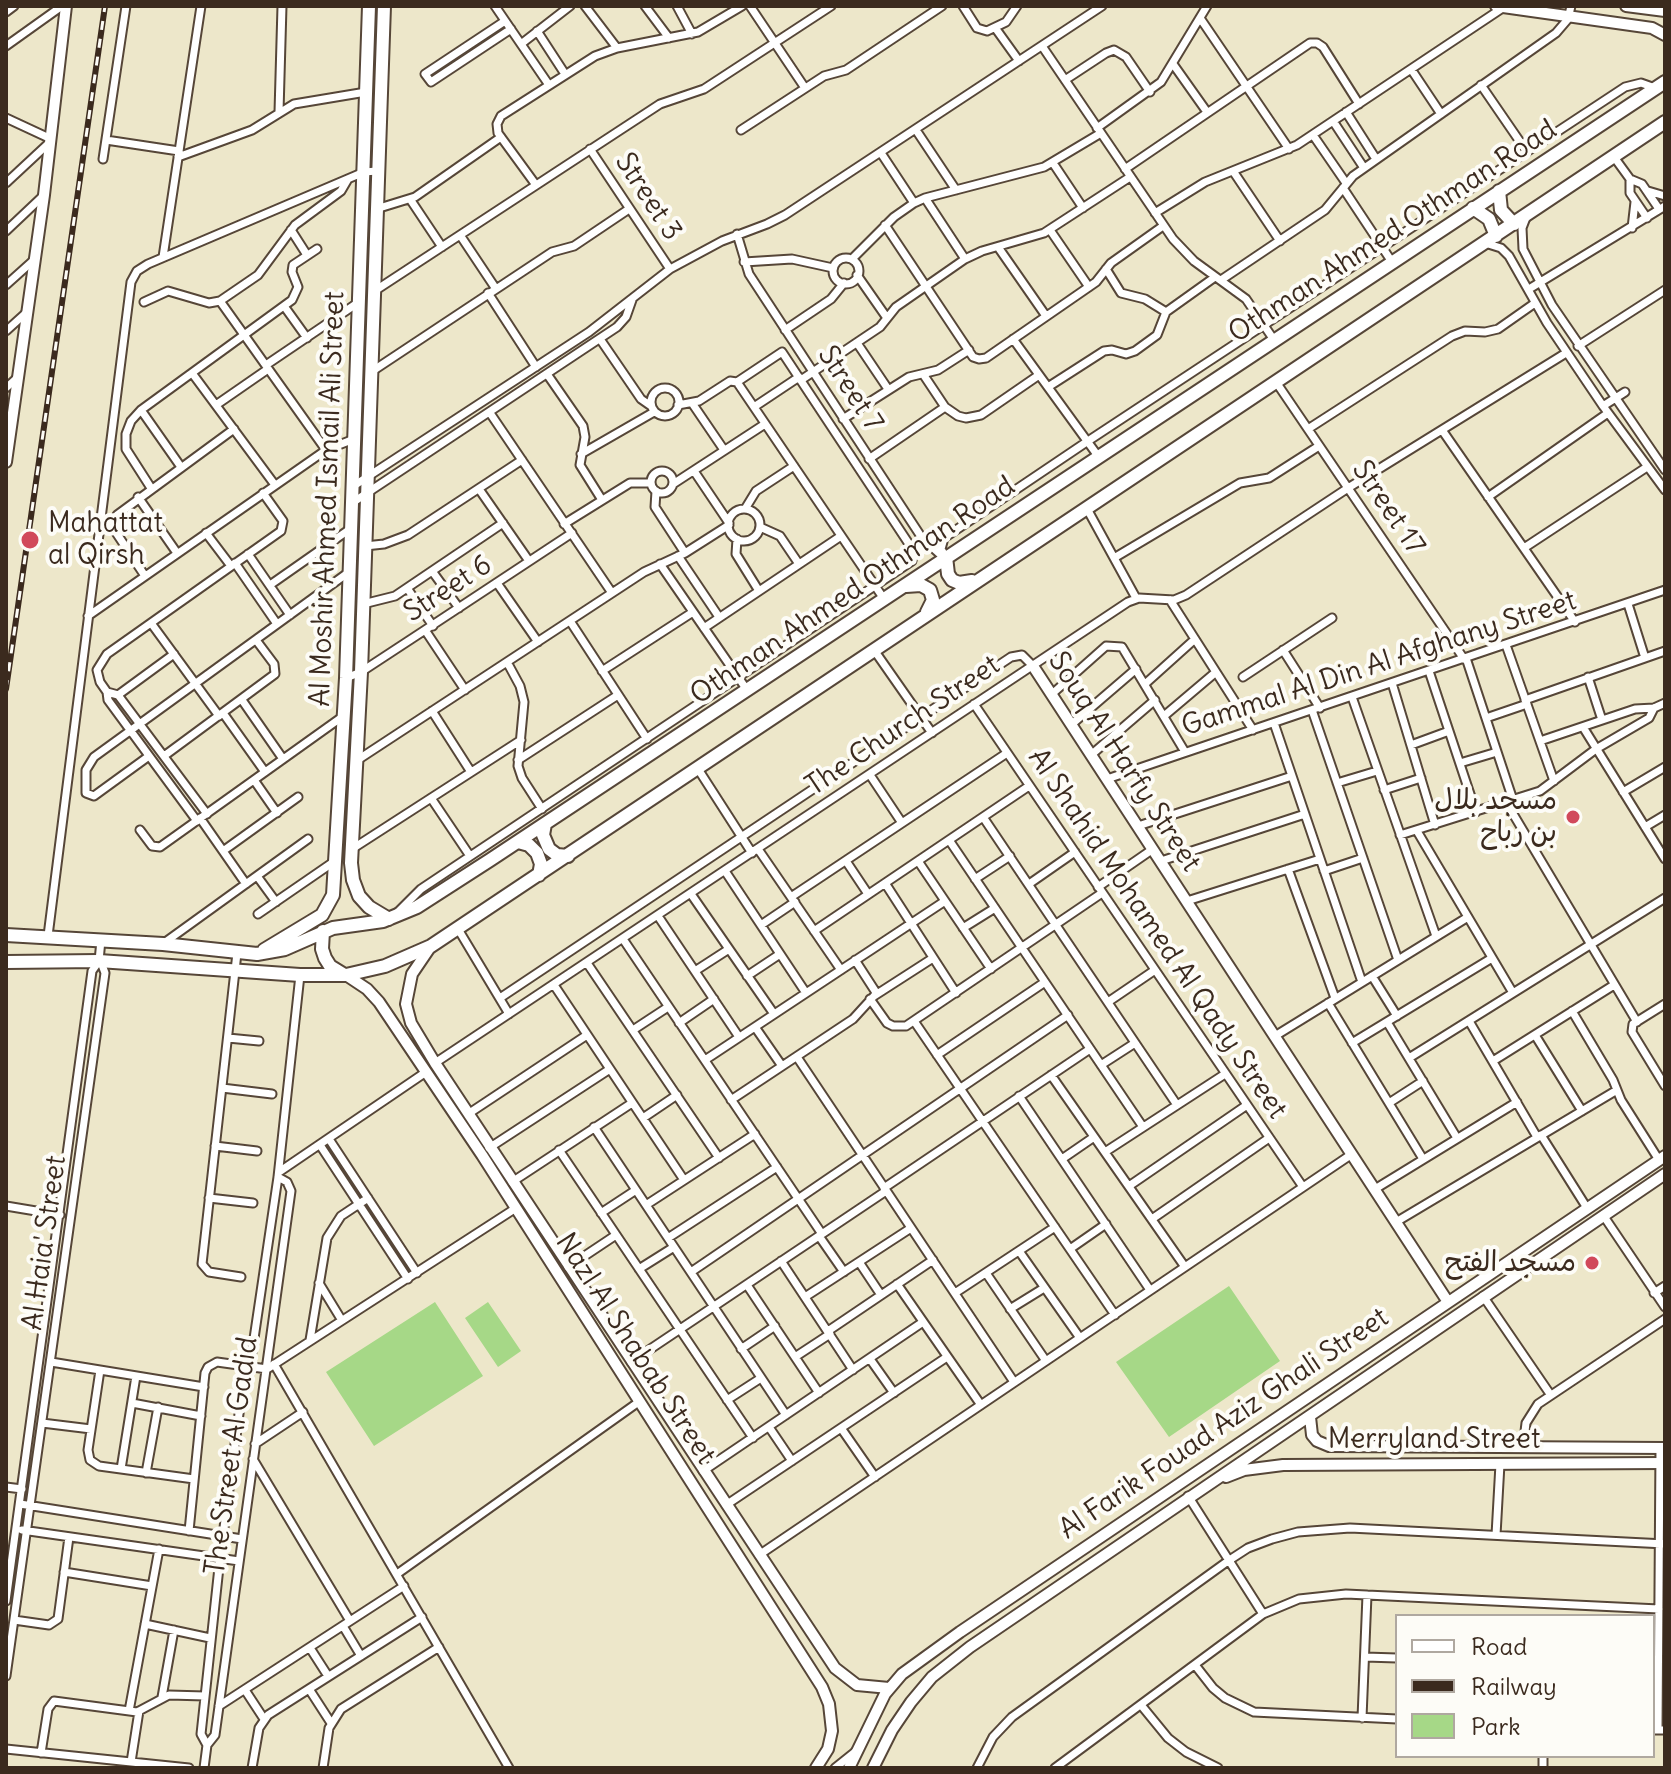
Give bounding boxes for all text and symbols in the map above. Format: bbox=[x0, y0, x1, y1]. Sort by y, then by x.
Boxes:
street label: Othman Ahmed Othman Road bbox=[1223, 113, 1563, 351]
street label: Street 3 bbox=[607, 147, 689, 247]
street label: Al Moshir Ahmed Ismail Ali Street bbox=[304, 291, 352, 707]
street label: Street 7 bbox=[810, 340, 890, 438]
street label: Street 17 bbox=[1344, 455, 1432, 561]
street label: Othman Ahmed Othman Road bbox=[684, 470, 1022, 712]
place label: Mahattat al Qirsh bbox=[48, 507, 163, 573]
marker: Mahattat al Qirsh bbox=[19, 529, 41, 551]
street label: Street 6 bbox=[398, 548, 498, 630]
street label: Gammal Al Din Al Afghany Street bbox=[1178, 584, 1580, 744]
street label: Souq Al Harfy Street bbox=[1041, 646, 1207, 878]
street label: The Church Street bbox=[800, 649, 1006, 803]
street label: Al Shahid Mohamed Al Qady Street bbox=[1020, 743, 1294, 1125]
place label: مسجد بلال بن رباح bbox=[1434, 784, 1557, 850]
marker: مسجد بلال بن رباح bbox=[1564, 808, 1582, 826]
street label: Al Haia' Street bbox=[16, 1154, 74, 1332]
street label: Nazl Al Shabab Street bbox=[548, 1227, 722, 1471]
place label: مسجد الفتح bbox=[1445, 1246, 1576, 1280]
marker: مسجد الفتح bbox=[1583, 1254, 1601, 1272]
street label: Al Farik Fouad Aziz Ghali Street bbox=[1053, 1301, 1395, 1547]
street label: The Street Al Gadid bbox=[199, 1335, 265, 1577]
street label: Merryland Street bbox=[1328, 1423, 1540, 1457]
legend bbox=[1395, 1614, 1655, 1758]
text: Road bbox=[1471, 1631, 1527, 1661]
text: Railway bbox=[1471, 1671, 1557, 1701]
text: Park bbox=[1471, 1711, 1521, 1741]

